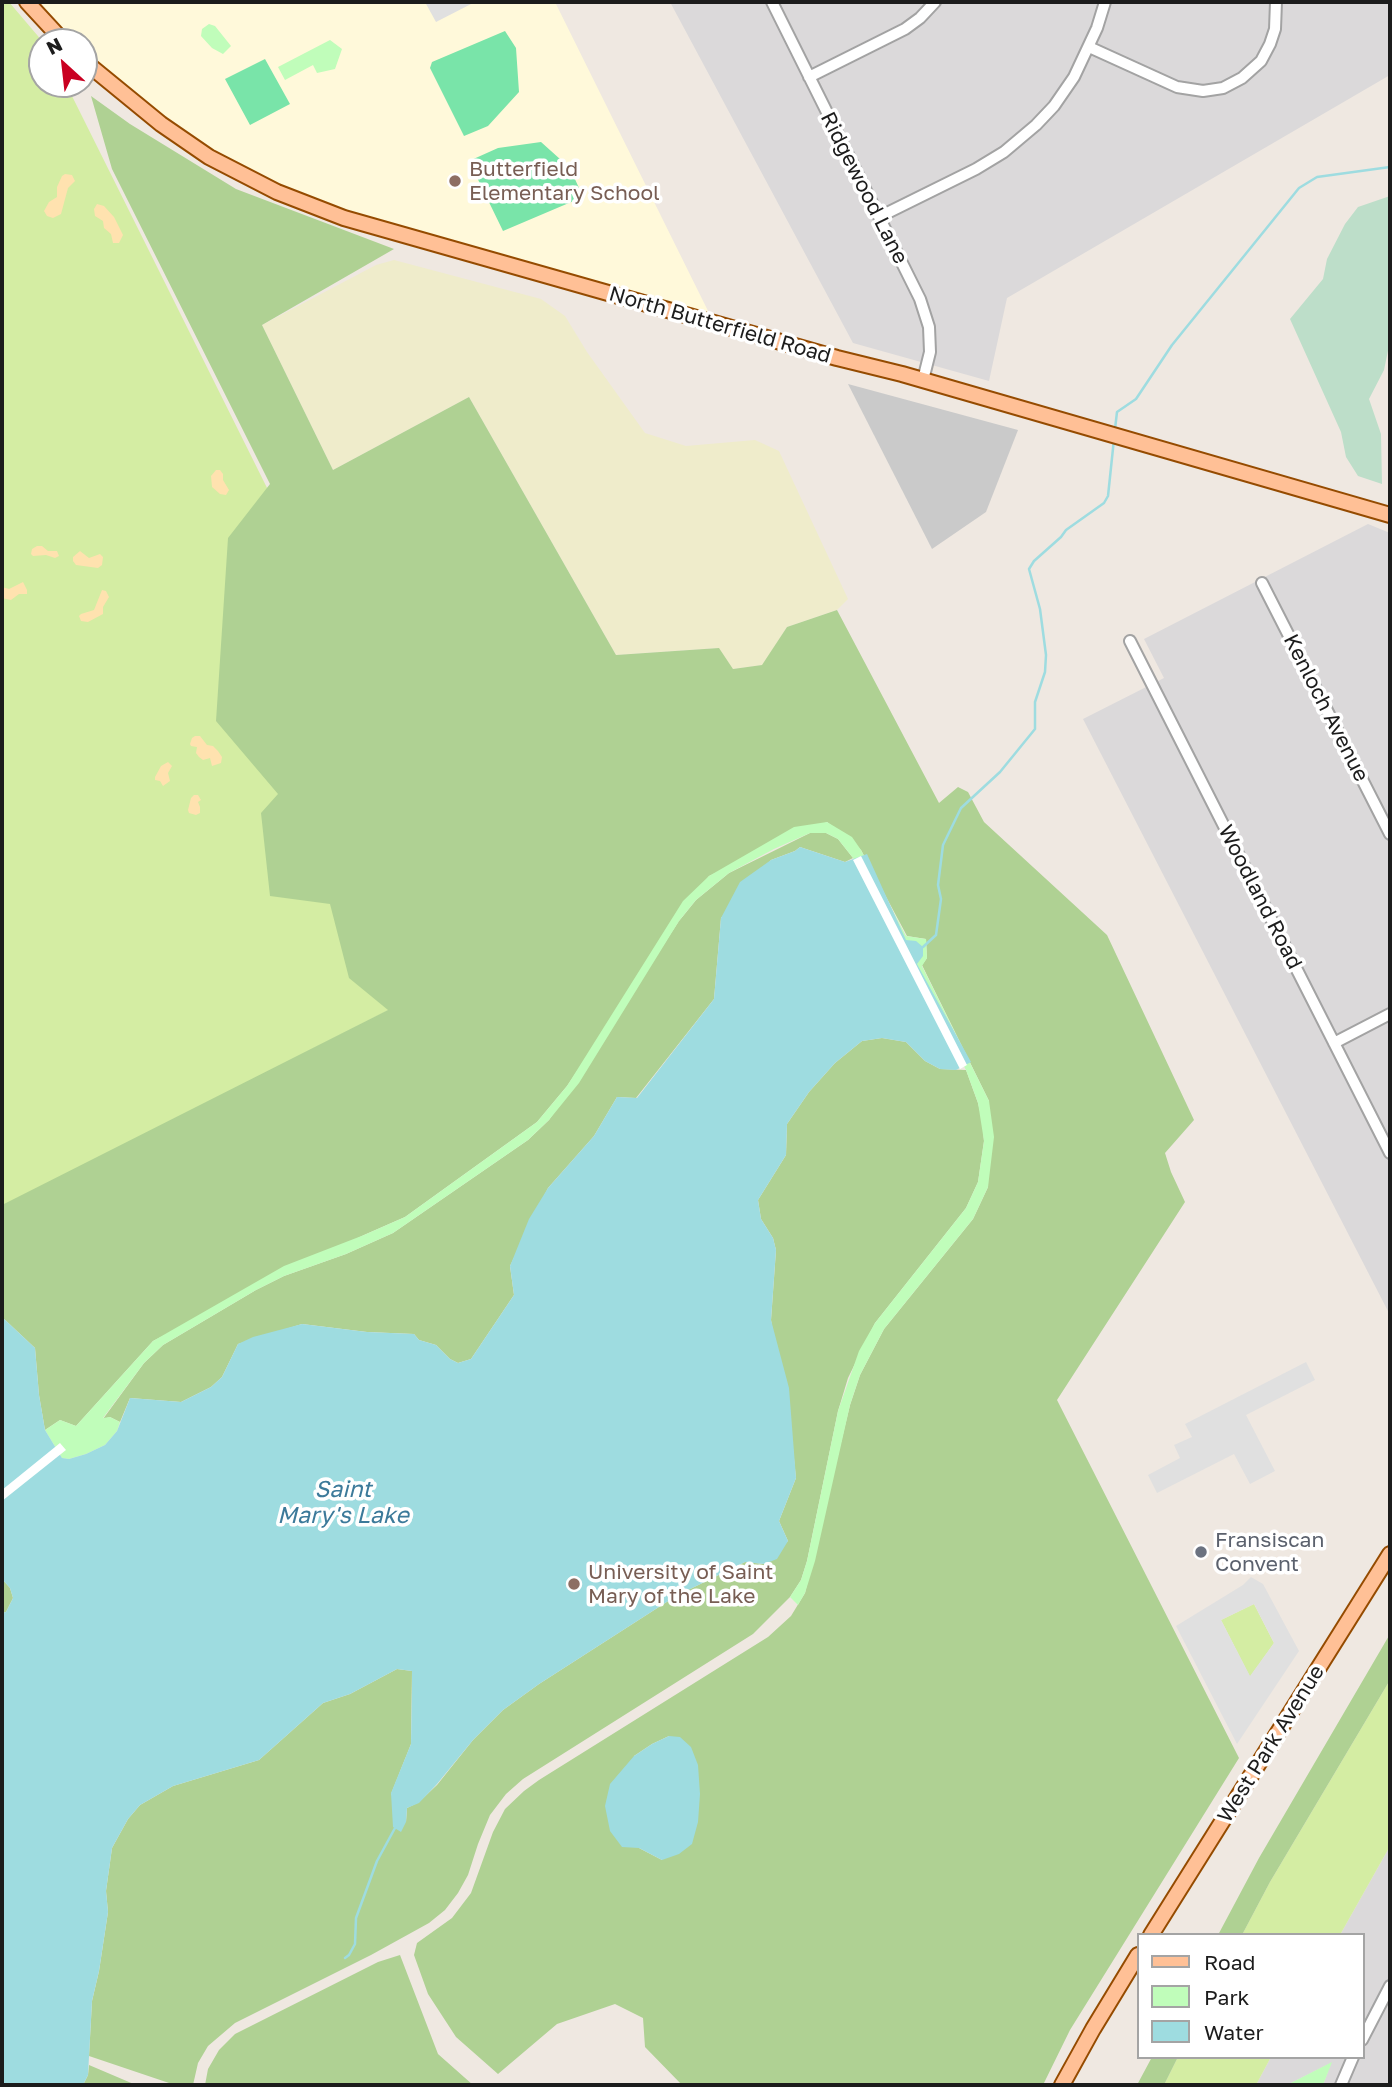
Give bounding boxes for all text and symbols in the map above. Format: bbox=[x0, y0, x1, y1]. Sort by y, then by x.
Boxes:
north arrow bbox=[28, 28, 98, 98]
text: N bbox=[42, 32, 66, 59]
street label: Ridgewood Lane bbox=[815, 108, 913, 268]
place label: Butterfield Elementary School bbox=[469, 156, 660, 206]
marker: Butterfield Elementary School bbox=[447, 173, 463, 189]
street label: North Butterfield Road bbox=[606, 281, 834, 369]
street label: Kenloch Avenue bbox=[1278, 630, 1374, 786]
street label: Woodland Road bbox=[1213, 821, 1307, 973]
water label: Saint Mary's Lake bbox=[277, 1476, 409, 1530]
place label: Fransiscan Convent bbox=[1215, 1527, 1324, 1577]
marker: Fransiscan Convent bbox=[1193, 1544, 1209, 1560]
place label: University of Saint Mary of the Lake bbox=[588, 1559, 774, 1609]
marker: University of Saint Mary of the Lake bbox=[566, 1576, 582, 1592]
street label: West Park Avenue bbox=[1212, 1661, 1330, 1827]
legend bbox=[1136, 1933, 1364, 2059]
text: Road bbox=[1204, 1949, 1255, 1975]
text: Park bbox=[1204, 1984, 1249, 2010]
text: Water bbox=[1204, 2019, 1264, 2045]

